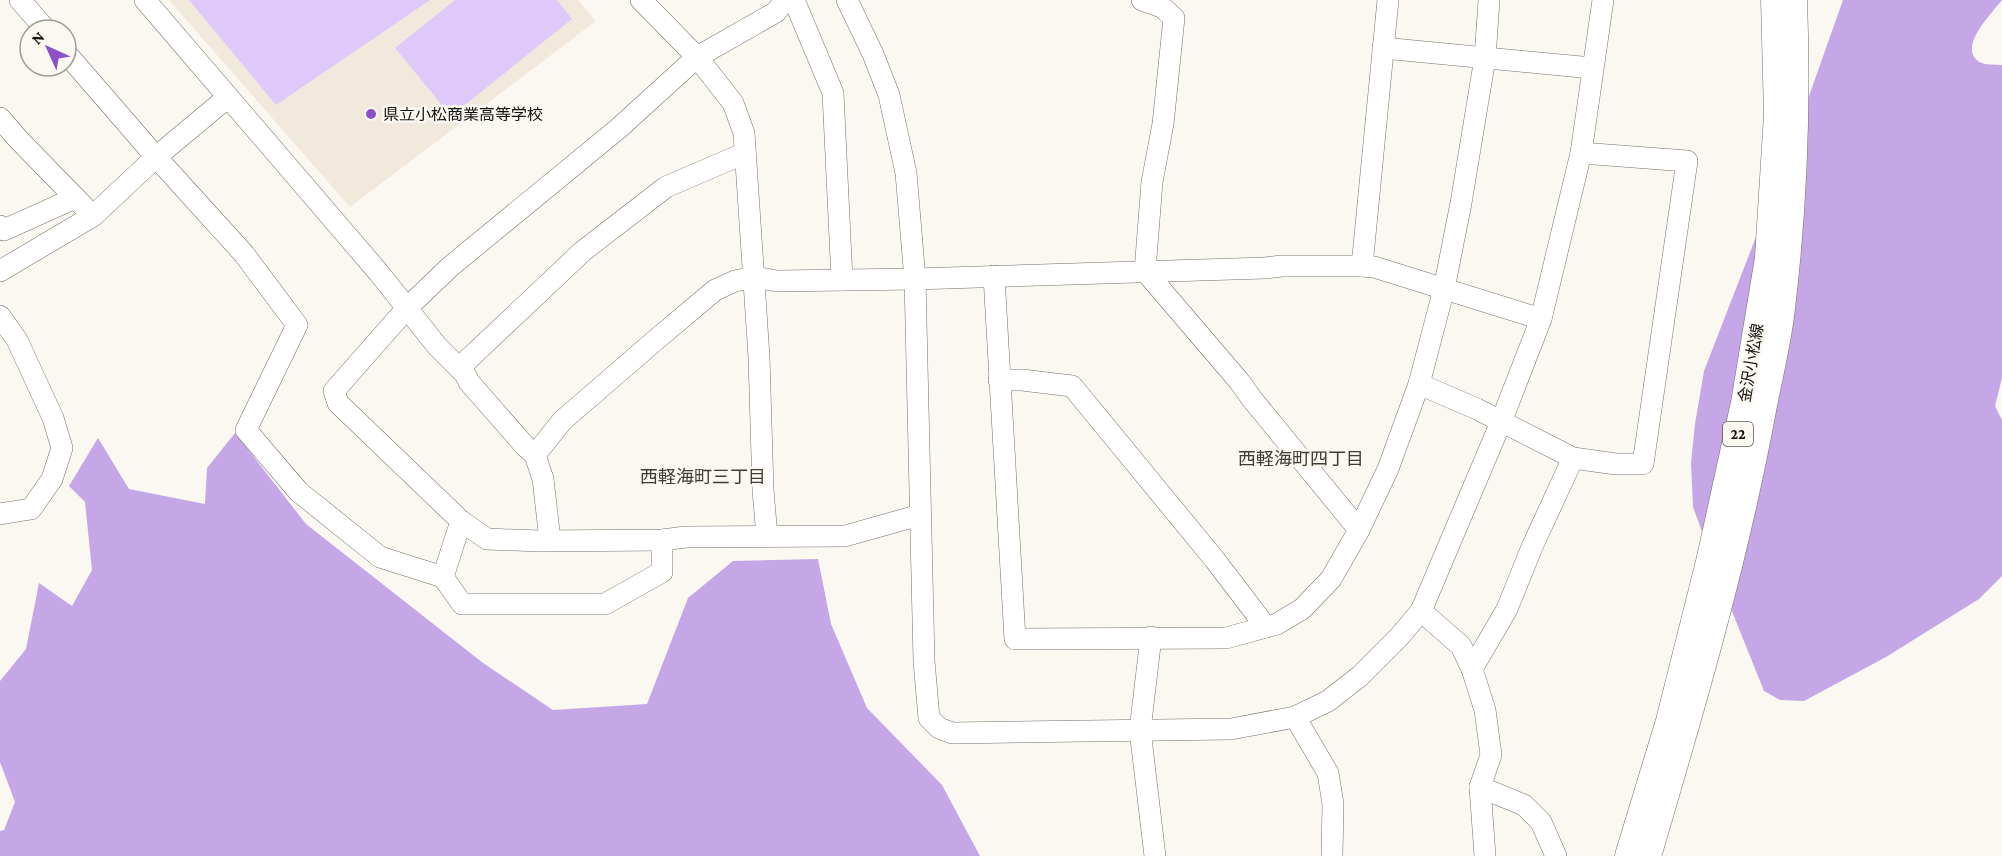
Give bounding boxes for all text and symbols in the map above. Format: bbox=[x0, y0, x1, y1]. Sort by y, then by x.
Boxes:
north arrow bbox=[18, 18, 78, 78]
text: N bbox=[28, 28, 48, 48]
place label: 県立小松商業高等学校 bbox=[383, 106, 543, 123]
marker: 県立小松商業高等学校 bbox=[364, 107, 378, 121]
street label: 金沢小松線 bbox=[1736, 322, 1766, 404]
road number: 22 bbox=[1723, 422, 1753, 446]
district label: 西軽海町四丁目 bbox=[1238, 449, 1364, 469]
district label: 西軽海町三丁目 bbox=[640, 467, 766, 487]

